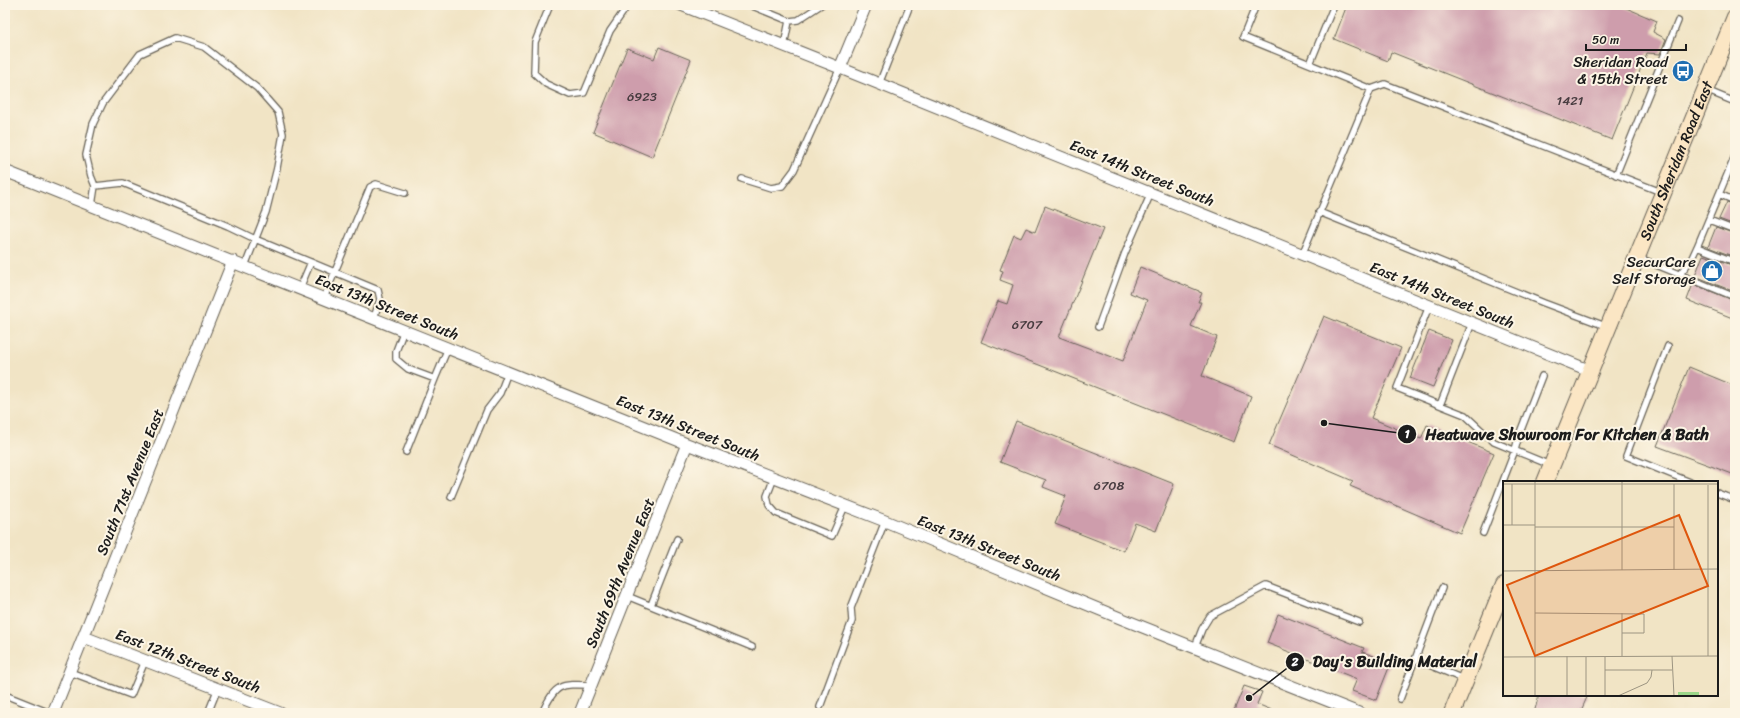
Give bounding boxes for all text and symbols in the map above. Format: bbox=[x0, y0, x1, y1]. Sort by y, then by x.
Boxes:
scale bar bbox=[1586, 26, 1686, 52]
text: 50 m bbox=[1592, 29, 1619, 51]
place label: Sheridan Road & 15th Street bbox=[1573, 49, 1669, 92]
bus stop icon: Sheridan Road & 15th Street bbox=[1670, 58, 1696, 84]
street label: South Sheridan Road East bbox=[1632, 76, 1721, 245]
house number: 6923 bbox=[627, 85, 657, 108]
house number: 1421 bbox=[1557, 89, 1584, 112]
street label: East 14th Street South bbox=[1066, 132, 1218, 214]
place label: SecurCare Self Storage bbox=[1612, 249, 1696, 292]
street label: East 14th Street South bbox=[1366, 254, 1518, 336]
shop icon: SecurCare Self Storage bbox=[1699, 258, 1725, 284]
street label: East 13th Street South bbox=[311, 266, 463, 348]
house number: 6707 bbox=[1012, 313, 1044, 336]
street label: East 13th Street South bbox=[612, 387, 764, 469]
street label: South 71st Avenue East bbox=[89, 404, 171, 559]
callout: Heatwave Showroom For Kitchen & Bath bbox=[1397, 420, 1717, 448]
text: Heatwave Showroom For Kitchen & Bath bbox=[1424, 420, 1709, 449]
text: 1 bbox=[1404, 423, 1410, 445]
house number: 6708 bbox=[1094, 474, 1125, 497]
inset map bbox=[1503, 481, 1718, 696]
street label: South 69th Avenue East bbox=[578, 494, 662, 652]
street label: East 13th Street South bbox=[913, 507, 1065, 589]
street label: East 12th Street South bbox=[112, 621, 264, 701]
text: Day's Building Material bbox=[1313, 647, 1479, 676]
callout: Day's Building Material bbox=[1285, 648, 1486, 676]
text: 2 bbox=[1291, 651, 1299, 673]

